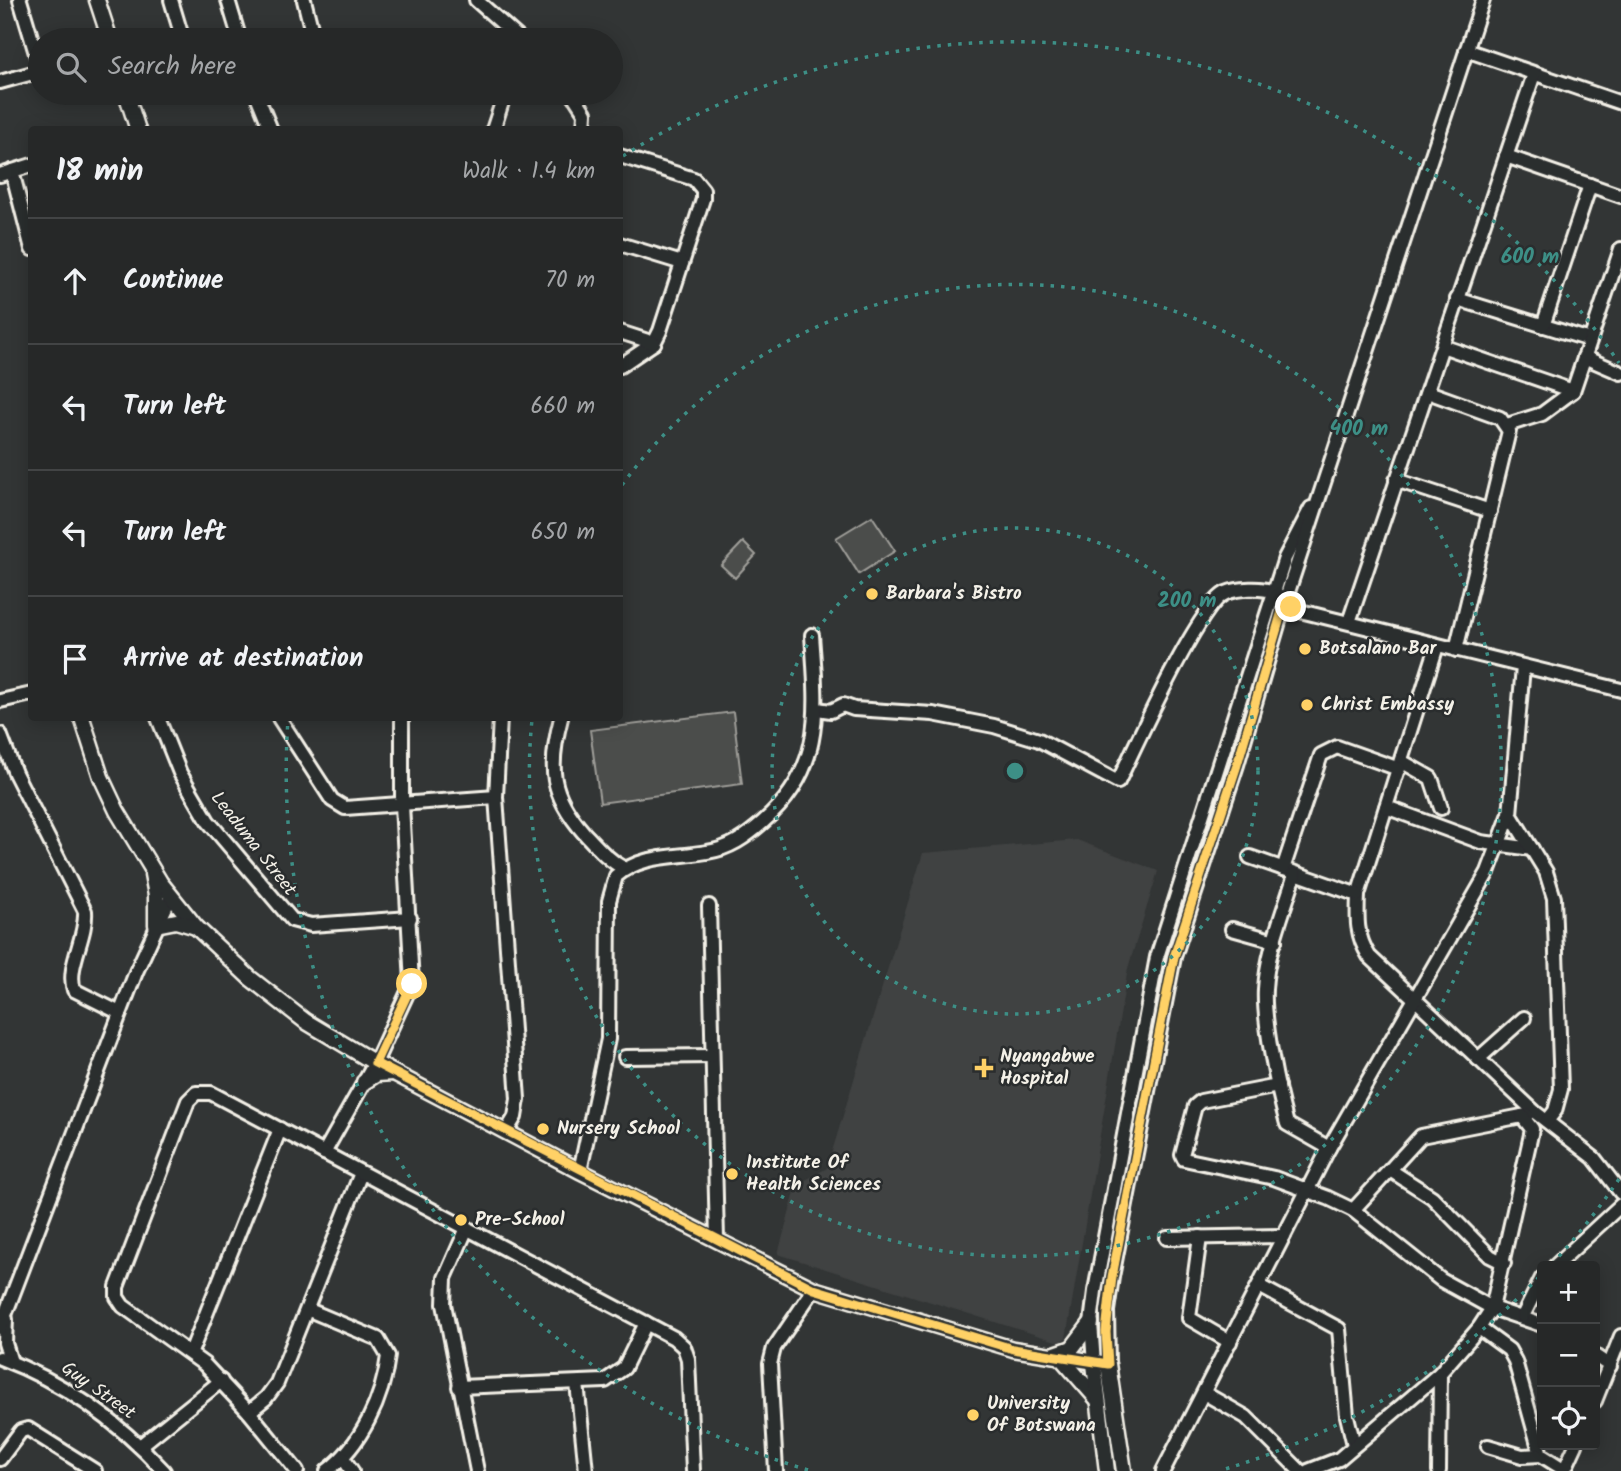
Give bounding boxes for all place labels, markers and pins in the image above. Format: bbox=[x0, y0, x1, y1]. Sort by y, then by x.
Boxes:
place label: Barbara's Bistro bbox=[886, 579, 1022, 609]
marker: Barbara's Bistro bbox=[864, 586, 880, 602]
place label: Botsalano Bar bbox=[1319, 634, 1437, 664]
marker: Botsalano Bar bbox=[1297, 641, 1313, 657]
place label: Christ Embassy bbox=[1321, 690, 1454, 720]
marker: Christ Embassy bbox=[1299, 697, 1315, 713]
centre of rings bbox=[1003, 759, 1027, 783]
place label: Nyangabwe Hospital bbox=[1000, 1042, 1094, 1094]
marker: Nyangabwe Hospital bbox=[974, 1058, 994, 1078]
place label: Nursery School bbox=[557, 1114, 681, 1144]
marker: Nursery School bbox=[535, 1121, 551, 1137]
place label: Institute Of Health Sciences bbox=[746, 1148, 881, 1200]
marker: Institute Of Health Sciences bbox=[724, 1166, 740, 1182]
place label: Pre-School bbox=[475, 1205, 565, 1235]
marker: Pre-School bbox=[453, 1212, 469, 1228]
place label: University Of Botswana bbox=[987, 1389, 1096, 1441]
marker: University Of Botswana bbox=[965, 1407, 981, 1423]

